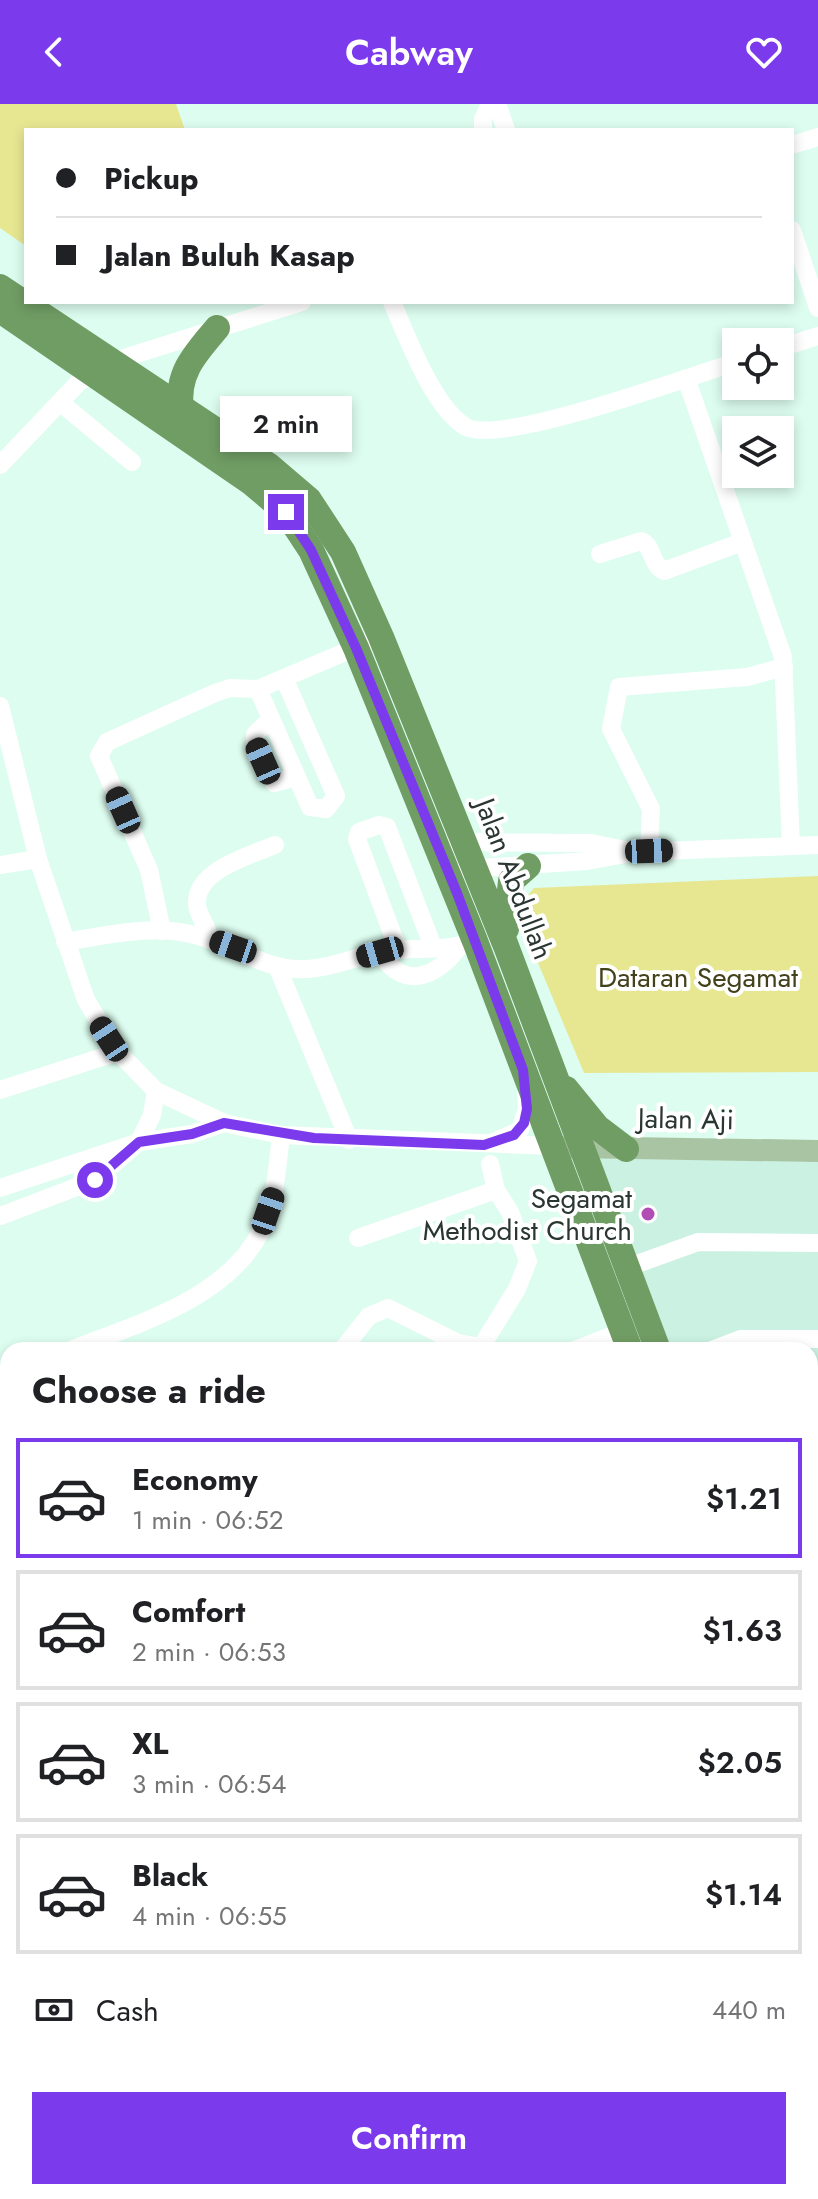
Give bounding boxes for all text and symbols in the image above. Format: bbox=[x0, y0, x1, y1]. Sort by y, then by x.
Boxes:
text: Cabway bbox=[345, 26, 473, 78]
icon: back bbox=[32, 30, 76, 74]
icon: heart bbox=[742, 30, 786, 74]
text: Pickup bbox=[104, 157, 199, 200]
text: Jalan Buluh Kasap bbox=[104, 234, 355, 277]
map controls bbox=[722, 328, 794, 488]
button: locate bbox=[722, 328, 794, 400]
callout: 2 min bbox=[220, 396, 352, 452]
text: 2 min bbox=[253, 405, 319, 443]
button: layers bbox=[722, 416, 794, 488]
route end bbox=[268, 494, 304, 530]
car bbox=[242, 734, 284, 788]
car bbox=[102, 783, 144, 837]
street label: Jalan Abdullah bbox=[463, 789, 563, 965]
car bbox=[625, 838, 673, 864]
car bbox=[206, 928, 260, 966]
car bbox=[354, 934, 406, 970]
park label: Dataran Segamat bbox=[598, 957, 798, 998]
car bbox=[86, 1012, 132, 1066]
street label: Jalan Aji bbox=[634, 1098, 734, 1140]
route start bbox=[77, 1162, 113, 1198]
place label: Segamat Methodist Church bbox=[423, 1178, 632, 1251]
car bbox=[249, 1184, 287, 1238]
marker: Segamat Methodist Church bbox=[639, 1205, 657, 1223]
text: Choose a ride bbox=[32, 1364, 266, 1416]
text: Economy bbox=[132, 1458, 258, 1501]
icon: car bbox=[36, 1462, 108, 1534]
text: $1.21 bbox=[706, 1477, 782, 1520]
text: 1 min · 06:52 bbox=[132, 1501, 283, 1539]
text: Comfort bbox=[132, 1590, 245, 1633]
icon: car bbox=[36, 1594, 108, 1666]
text: $1.63 bbox=[702, 1609, 782, 1652]
text: 2 min · 06:53 bbox=[132, 1633, 286, 1671]
text: XL bbox=[132, 1722, 168, 1765]
icon: car bbox=[36, 1726, 108, 1798]
text: $2.05 bbox=[698, 1741, 782, 1784]
text: 3 min · 06:54 bbox=[132, 1765, 286, 1803]
text: Black bbox=[132, 1854, 208, 1897]
icon: car bbox=[36, 1858, 108, 1930]
text: $1.14 bbox=[705, 1873, 782, 1916]
text: 4 min · 06:55 bbox=[132, 1897, 287, 1935]
icon: cash bbox=[32, 1988, 76, 2032]
text: Cash bbox=[96, 1989, 159, 2032]
text: 440 m bbox=[712, 1991, 786, 2029]
button: Confirm bbox=[32, 2092, 786, 2184]

